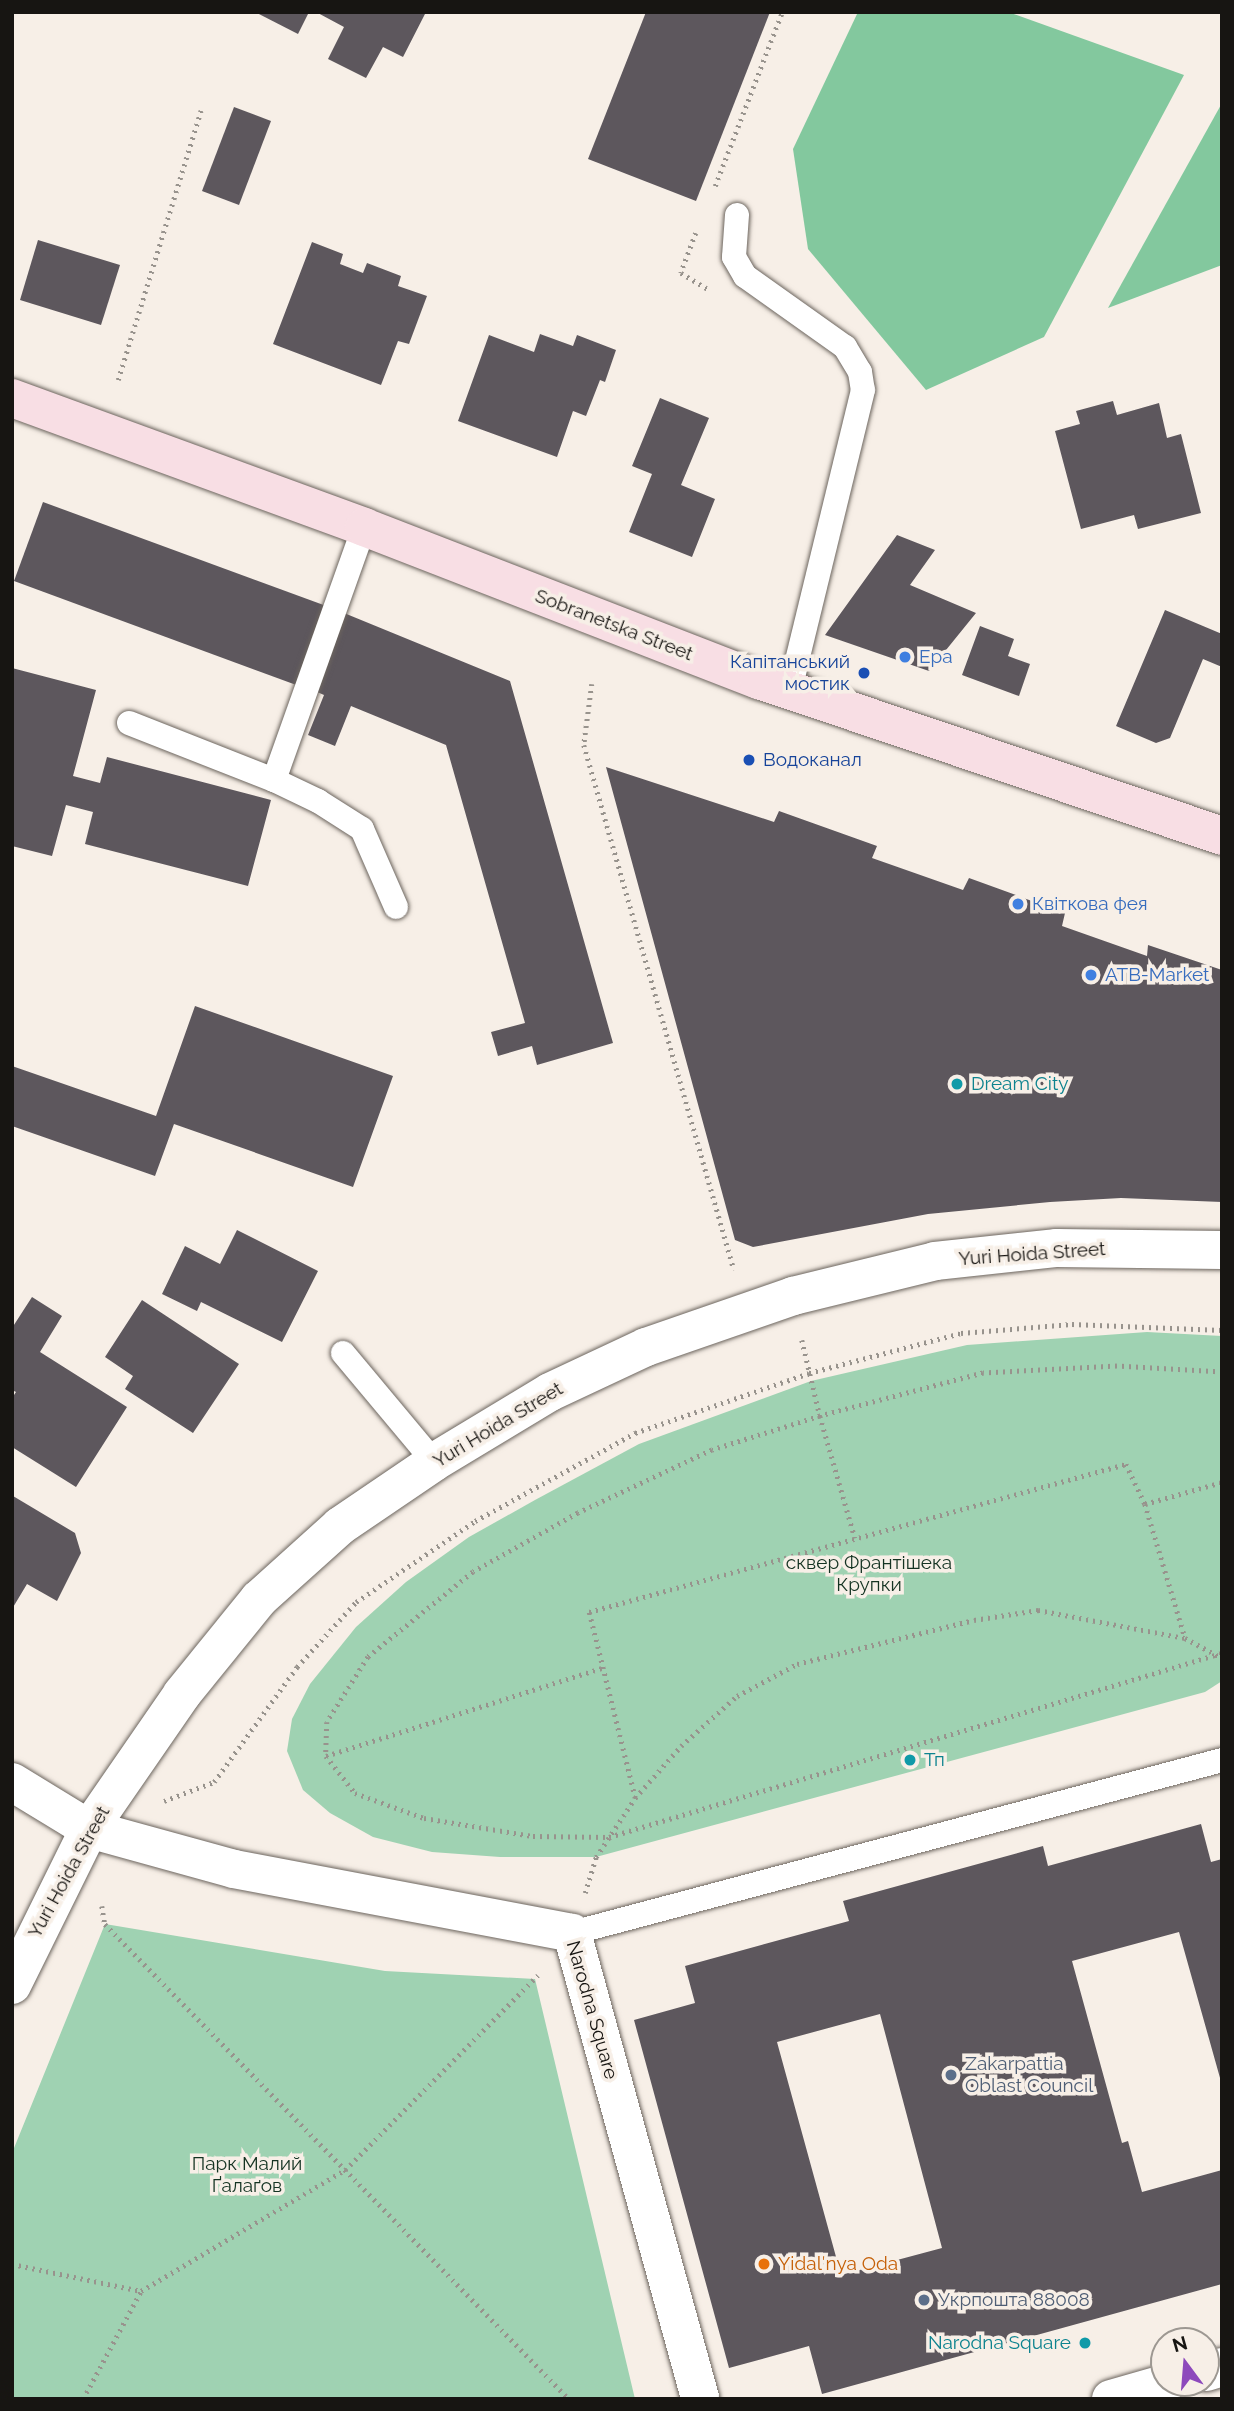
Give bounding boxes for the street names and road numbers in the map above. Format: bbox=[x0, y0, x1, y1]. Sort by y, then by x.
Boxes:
street label: Sobranetska Street bbox=[532, 584, 696, 666]
street label: Yuri Hoida Street bbox=[958, 1237, 1106, 1271]
street label: Yuri Hoida Street bbox=[429, 1377, 567, 1473]
street label: Yuri Hoida Street bbox=[23, 1802, 115, 1942]
street label: Narodna Square bbox=[561, 1938, 623, 2082]

